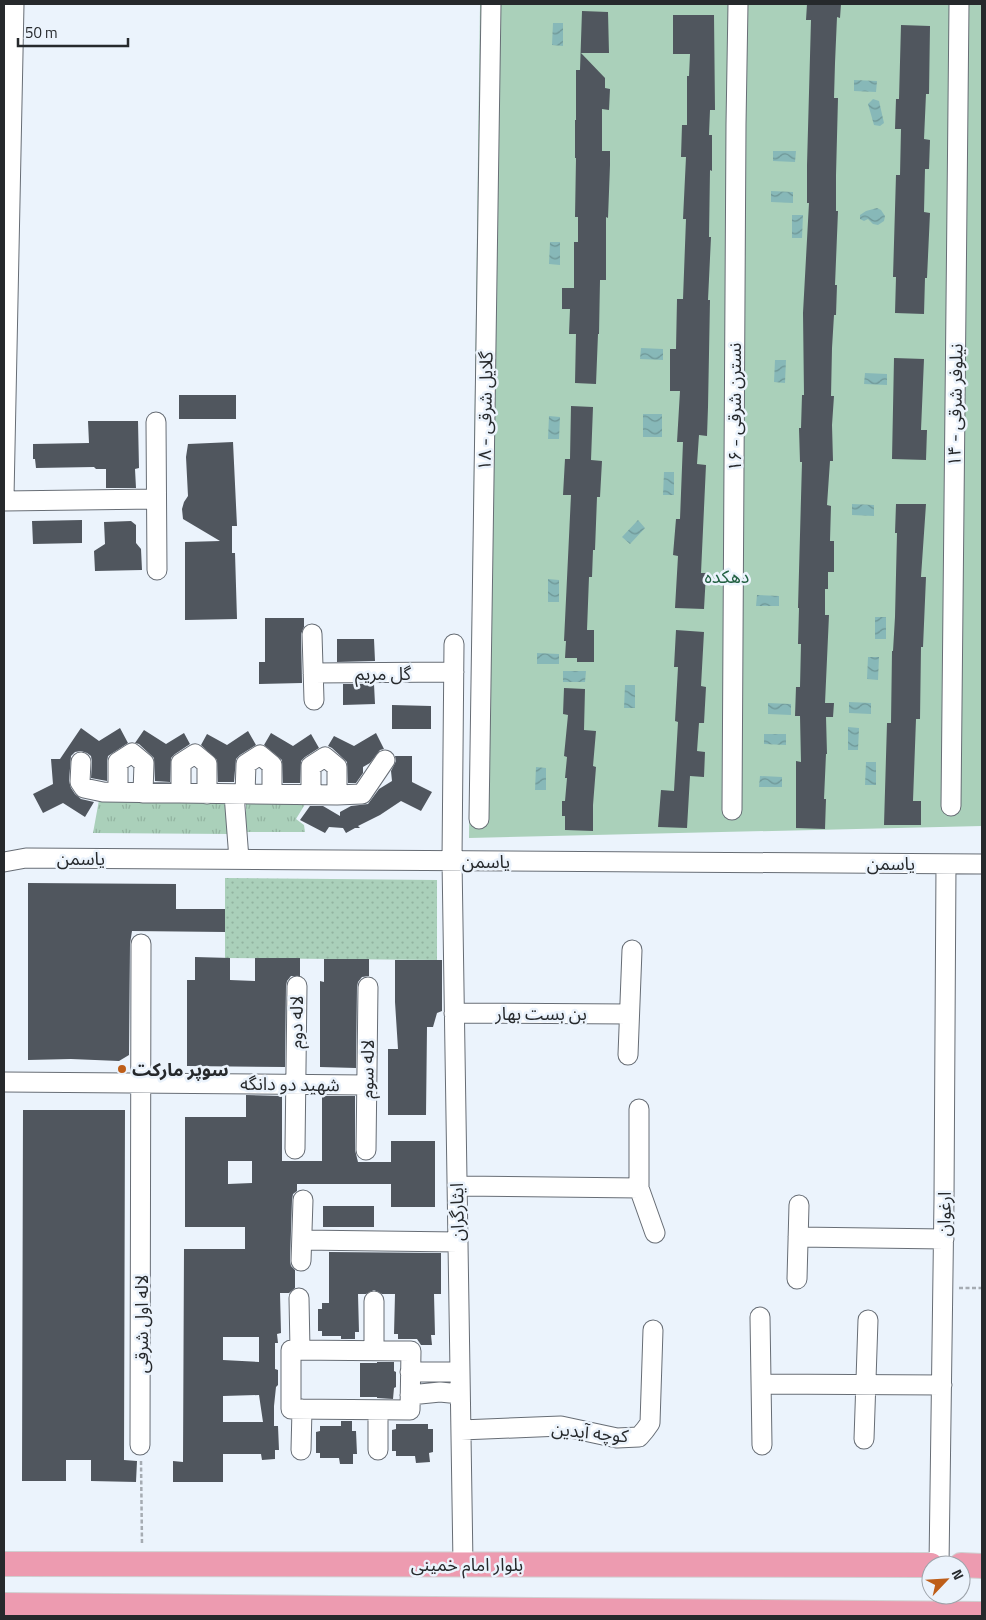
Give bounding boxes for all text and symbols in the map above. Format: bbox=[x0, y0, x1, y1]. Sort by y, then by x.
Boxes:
scale bar bbox=[18, 15, 128, 47]
text: 50 m bbox=[25, 21, 58, 44]
street label: نسترن شرقی - ۱۶ bbox=[721, 343, 748, 471]
street label: نیلوفر شرقی - ۱۴ bbox=[940, 343, 970, 467]
street label: گلایل شرقی - ۱۸ bbox=[470, 351, 500, 471]
park label: دهکده bbox=[705, 563, 749, 590]
street label: گل مریم bbox=[355, 660, 412, 687]
street label: یاسمن bbox=[57, 845, 105, 872]
street label: یاسمن bbox=[462, 848, 510, 875]
street label: یاسمن bbox=[867, 850, 915, 877]
street label: لاله دوم bbox=[282, 995, 311, 1049]
street label: بن بست بهار bbox=[494, 1000, 587, 1027]
street label: لاله سوم bbox=[353, 1039, 382, 1099]
place label: سوپر مارکت bbox=[132, 1056, 229, 1083]
marker: سوپر مارکت bbox=[116, 1063, 128, 1075]
street label: شهید دو دانگه bbox=[240, 1070, 340, 1098]
street label: ایثارگران bbox=[443, 1183, 471, 1241]
street label: ارغوان bbox=[930, 1191, 958, 1237]
street label: لاله اول شرقی bbox=[128, 1275, 155, 1373]
street label: کوچه آیدین bbox=[550, 1415, 630, 1450]
street label: بلوار امام خمینی bbox=[411, 1551, 523, 1579]
north arrow bbox=[921, 1555, 971, 1605]
text: N bbox=[947, 1565, 970, 1583]

